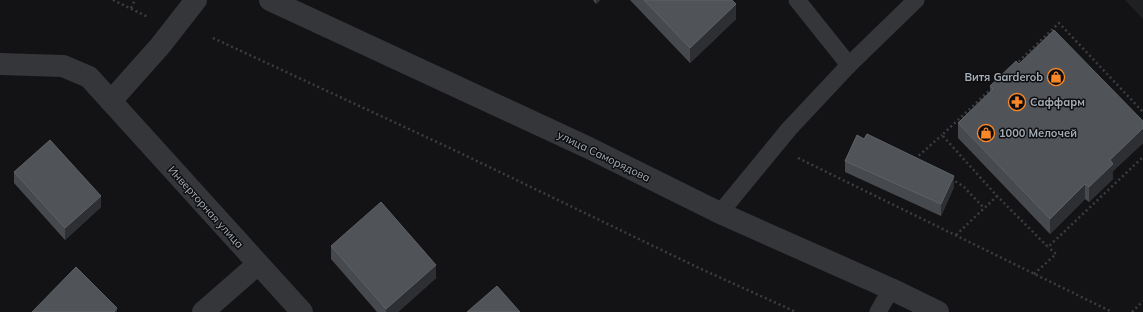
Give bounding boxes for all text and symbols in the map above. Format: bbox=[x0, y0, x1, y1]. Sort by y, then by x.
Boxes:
shop icon: Витя Garderob bbox=[1046, 67, 1066, 87]
place label: Витя Garderob bbox=[964, 70, 1043, 84]
pharmacy icon: Саффарм bbox=[1007, 92, 1027, 112]
place label: Саффарм bbox=[1030, 95, 1085, 109]
shop icon: 1000 Мелочей bbox=[976, 123, 996, 143]
place label: 1000 Мелочей bbox=[999, 126, 1077, 140]
street label: улица Саморядова bbox=[555, 127, 653, 185]
street label: Инверторная улица bbox=[165, 163, 247, 251]

